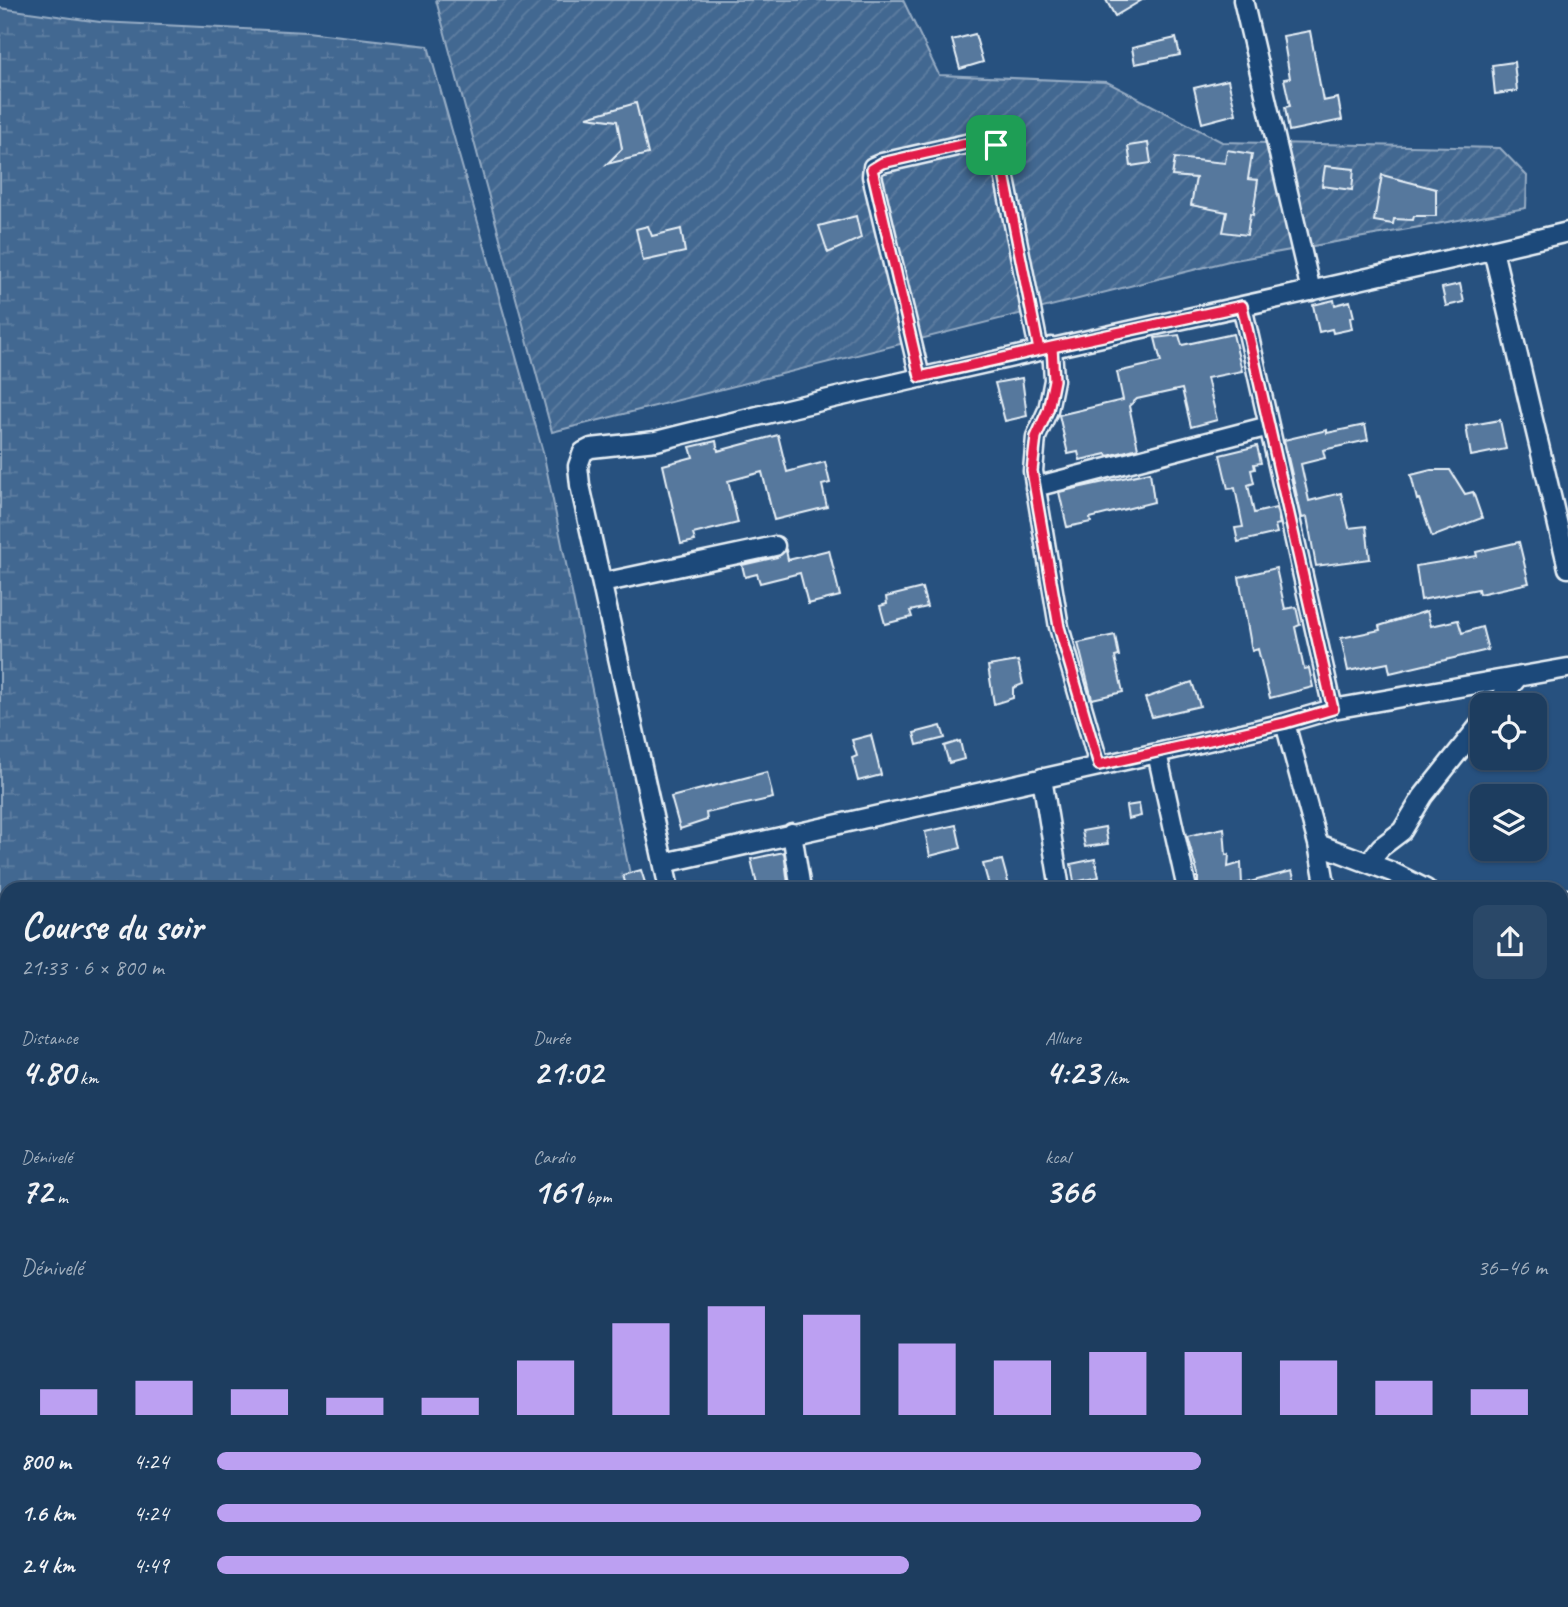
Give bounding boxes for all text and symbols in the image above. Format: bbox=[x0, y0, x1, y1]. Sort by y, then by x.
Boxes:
pin bbox=[966, 115, 1026, 175]
icon: arrive bbox=[977, 126, 1015, 164]
map controls bbox=[1470, 693, 1547, 861]
button: locate bbox=[1470, 693, 1547, 770]
button: layers bbox=[1470, 784, 1547, 861]
text: Course du soir bbox=[21, 903, 203, 950]
button: share bbox=[1473, 905, 1547, 979]
text: 21:33 · 6 × 800 m bbox=[21, 953, 164, 982]
text: Distance bbox=[21, 1026, 78, 1050]
text: Durée bbox=[533, 1026, 570, 1050]
text: Allure bbox=[1045, 1026, 1081, 1050]
text: 4.80 bbox=[21, 1050, 75, 1095]
text: 21:02 bbox=[533, 1050, 603, 1095]
text: 4:23 bbox=[1045, 1050, 1099, 1095]
text: km bbox=[75, 1066, 98, 1090]
text: /km bbox=[1099, 1066, 1129, 1090]
text: Dénivelé bbox=[21, 1145, 72, 1169]
text: Cardio bbox=[533, 1145, 575, 1169]
text: kcal bbox=[1045, 1145, 1070, 1169]
text: 72 bbox=[21, 1169, 52, 1214]
text: 161 bbox=[533, 1169, 581, 1214]
text: 366 bbox=[1045, 1169, 1094, 1214]
text: m bbox=[52, 1185, 68, 1209]
text: bpm bbox=[581, 1185, 612, 1209]
text: Dénivelé bbox=[21, 1253, 83, 1282]
text: 36–46 m bbox=[1477, 1253, 1547, 1282]
text: 800 m bbox=[21, 1447, 71, 1476]
text: 4:24 bbox=[133, 1447, 169, 1476]
text: 1.6 km bbox=[21, 1499, 75, 1528]
text: 4:24 bbox=[133, 1499, 169, 1528]
text: 2.4 km bbox=[21, 1551, 75, 1580]
text: 4:49 bbox=[133, 1551, 169, 1580]

